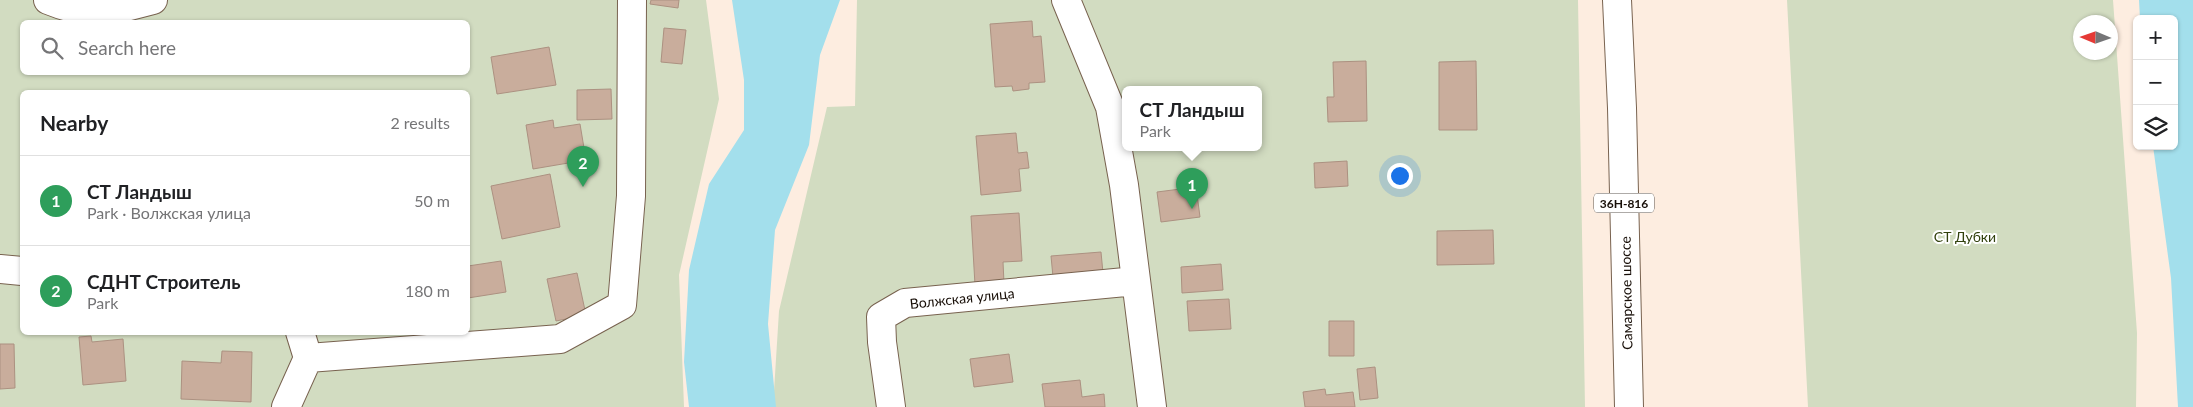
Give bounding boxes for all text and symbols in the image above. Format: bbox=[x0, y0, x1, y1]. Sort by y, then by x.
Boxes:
north arrow bbox=[2073, 15, 2118, 60]
map controls bbox=[2133, 15, 2178, 150]
button: + bbox=[2133, 15, 2178, 60]
search box bbox=[20, 20, 470, 75]
icon: search bbox=[38, 34, 66, 62]
text: Search here bbox=[78, 36, 176, 59]
button: − bbox=[2133, 60, 2178, 105]
popup bbox=[1122, 86, 1262, 151]
text: СТ Ландыш bbox=[1140, 98, 1244, 121]
button: layers bbox=[2133, 105, 2178, 150]
text: Nearby bbox=[40, 110, 108, 135]
text: 2 results bbox=[390, 113, 450, 132]
text: Park bbox=[1140, 121, 1171, 140]
pin: 2 bbox=[567, 146, 599, 187]
your location bbox=[1387, 163, 1413, 189]
pin: 1 bbox=[1176, 168, 1208, 209]
text: СТ Ландыш bbox=[87, 180, 192, 203]
text: 1 bbox=[51, 191, 61, 210]
text: 50 m bbox=[414, 191, 450, 210]
road number: 36Н-816 bbox=[1594, 194, 1654, 212]
text: Park · Волжская улица bbox=[87, 203, 251, 222]
park label: СТ Дубки bbox=[1934, 228, 1996, 245]
street label: Самарское шоссе bbox=[1617, 236, 1635, 350]
text: СДНТ Строитель bbox=[87, 270, 240, 293]
text: 2 bbox=[51, 281, 61, 300]
text: 180 m bbox=[405, 281, 450, 300]
street label: Волжская улица bbox=[909, 284, 1015, 312]
text: Park bbox=[87, 293, 118, 312]

